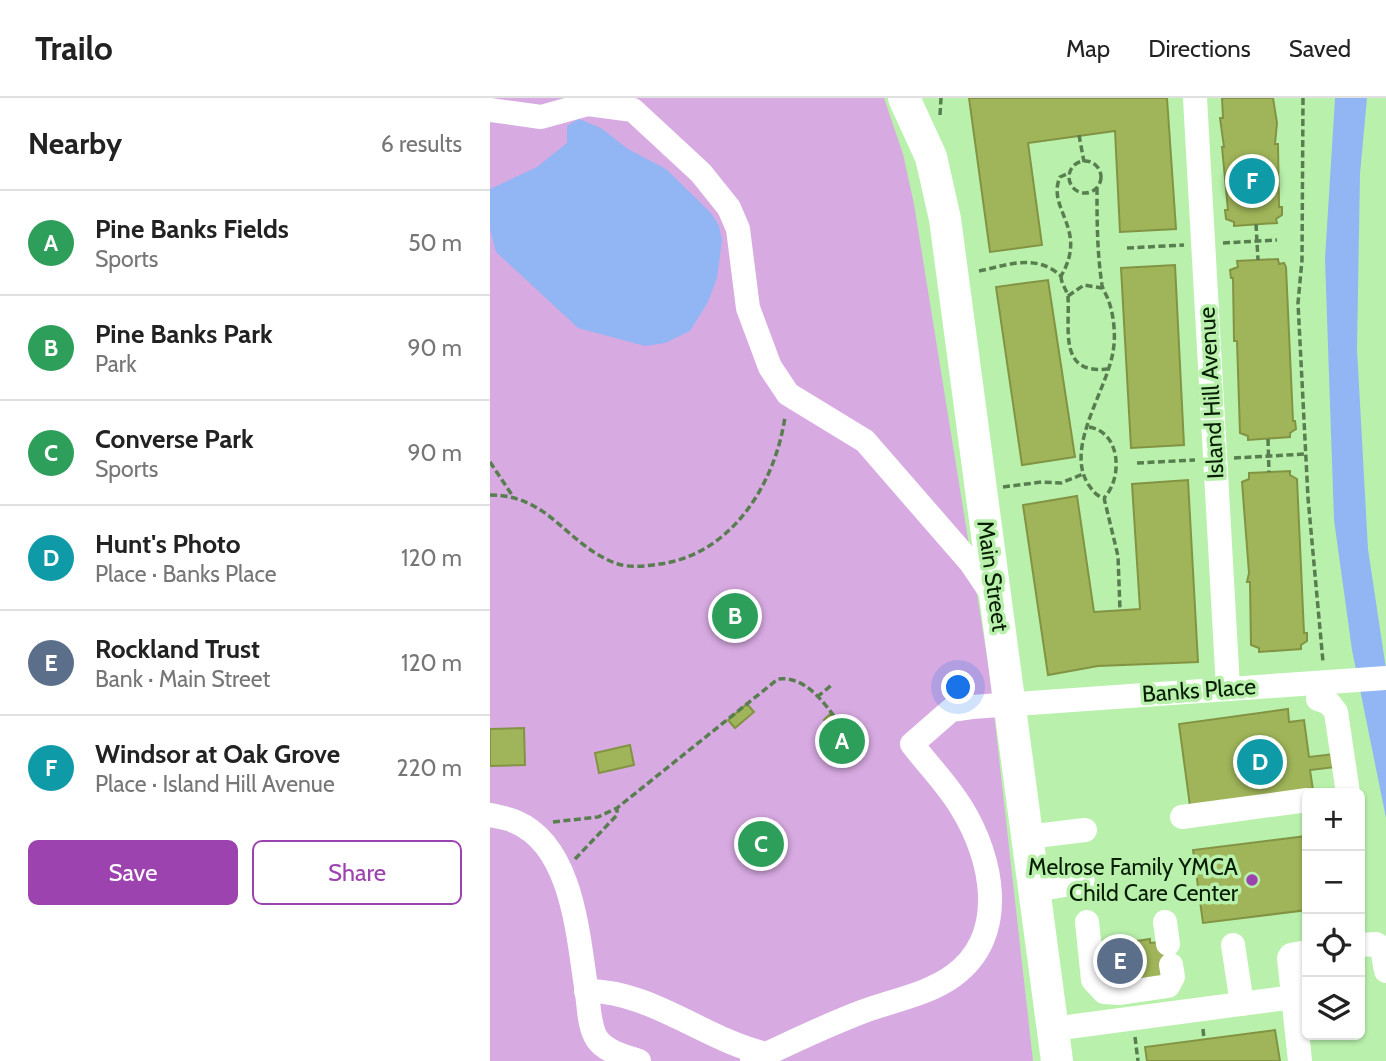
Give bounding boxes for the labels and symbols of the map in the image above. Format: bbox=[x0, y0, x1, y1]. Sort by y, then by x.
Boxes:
pin: F bbox=[1229, 155, 1275, 207]
street label: Island Hill Avenue bbox=[1192, 306, 1229, 480]
street label: Main Street bbox=[971, 519, 1015, 633]
pin: B bbox=[712, 590, 758, 642]
your location bbox=[941, 670, 975, 704]
street label: Banks Place bbox=[1141, 672, 1257, 708]
pin: A bbox=[819, 715, 865, 767]
pin: D bbox=[1237, 736, 1283, 788]
pin: C bbox=[738, 818, 784, 870]
place label: Melrose Family YMCA Child Care Center bbox=[1028, 853, 1239, 907]
marker: Melrose Family YMCA Child Care Center bbox=[1244, 872, 1260, 888]
pin: E bbox=[1097, 935, 1143, 987]

